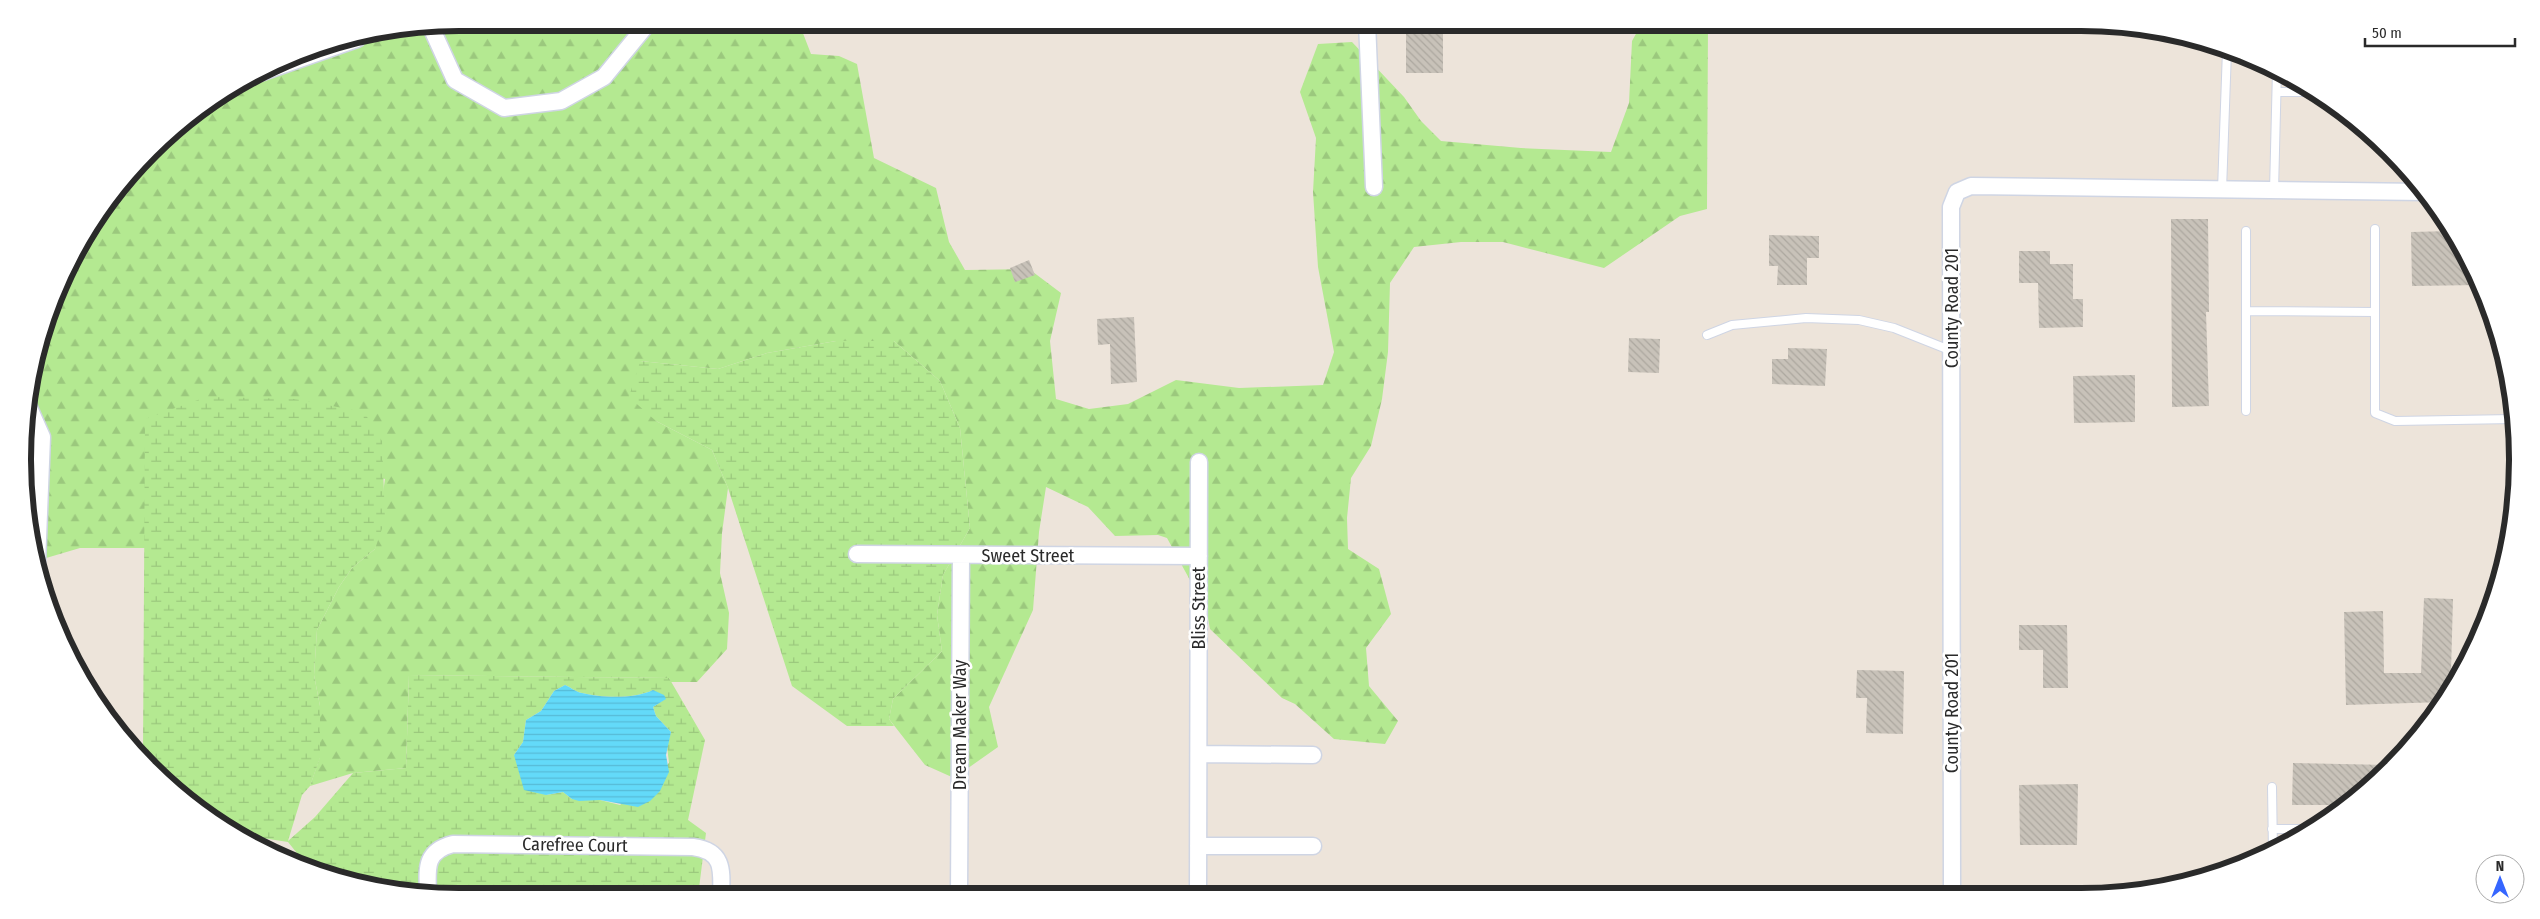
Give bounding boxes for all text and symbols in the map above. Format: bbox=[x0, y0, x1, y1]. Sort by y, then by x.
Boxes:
scale bar bbox=[2365, 15, 2515, 47]
text: 50 m bbox=[2372, 24, 2402, 42]
street label: County Road 201 bbox=[1941, 248, 1963, 368]
street label: Sweet Street bbox=[982, 545, 1075, 567]
street label: Bliss Street bbox=[1188, 566, 1210, 649]
street label: County Road 201 bbox=[1941, 653, 1963, 773]
street label: Dream Maker Way bbox=[949, 660, 971, 790]
street label: Carefree Court bbox=[522, 833, 628, 857]
north arrow bbox=[2475, 854, 2525, 904]
text: N bbox=[2496, 858, 2504, 875]

